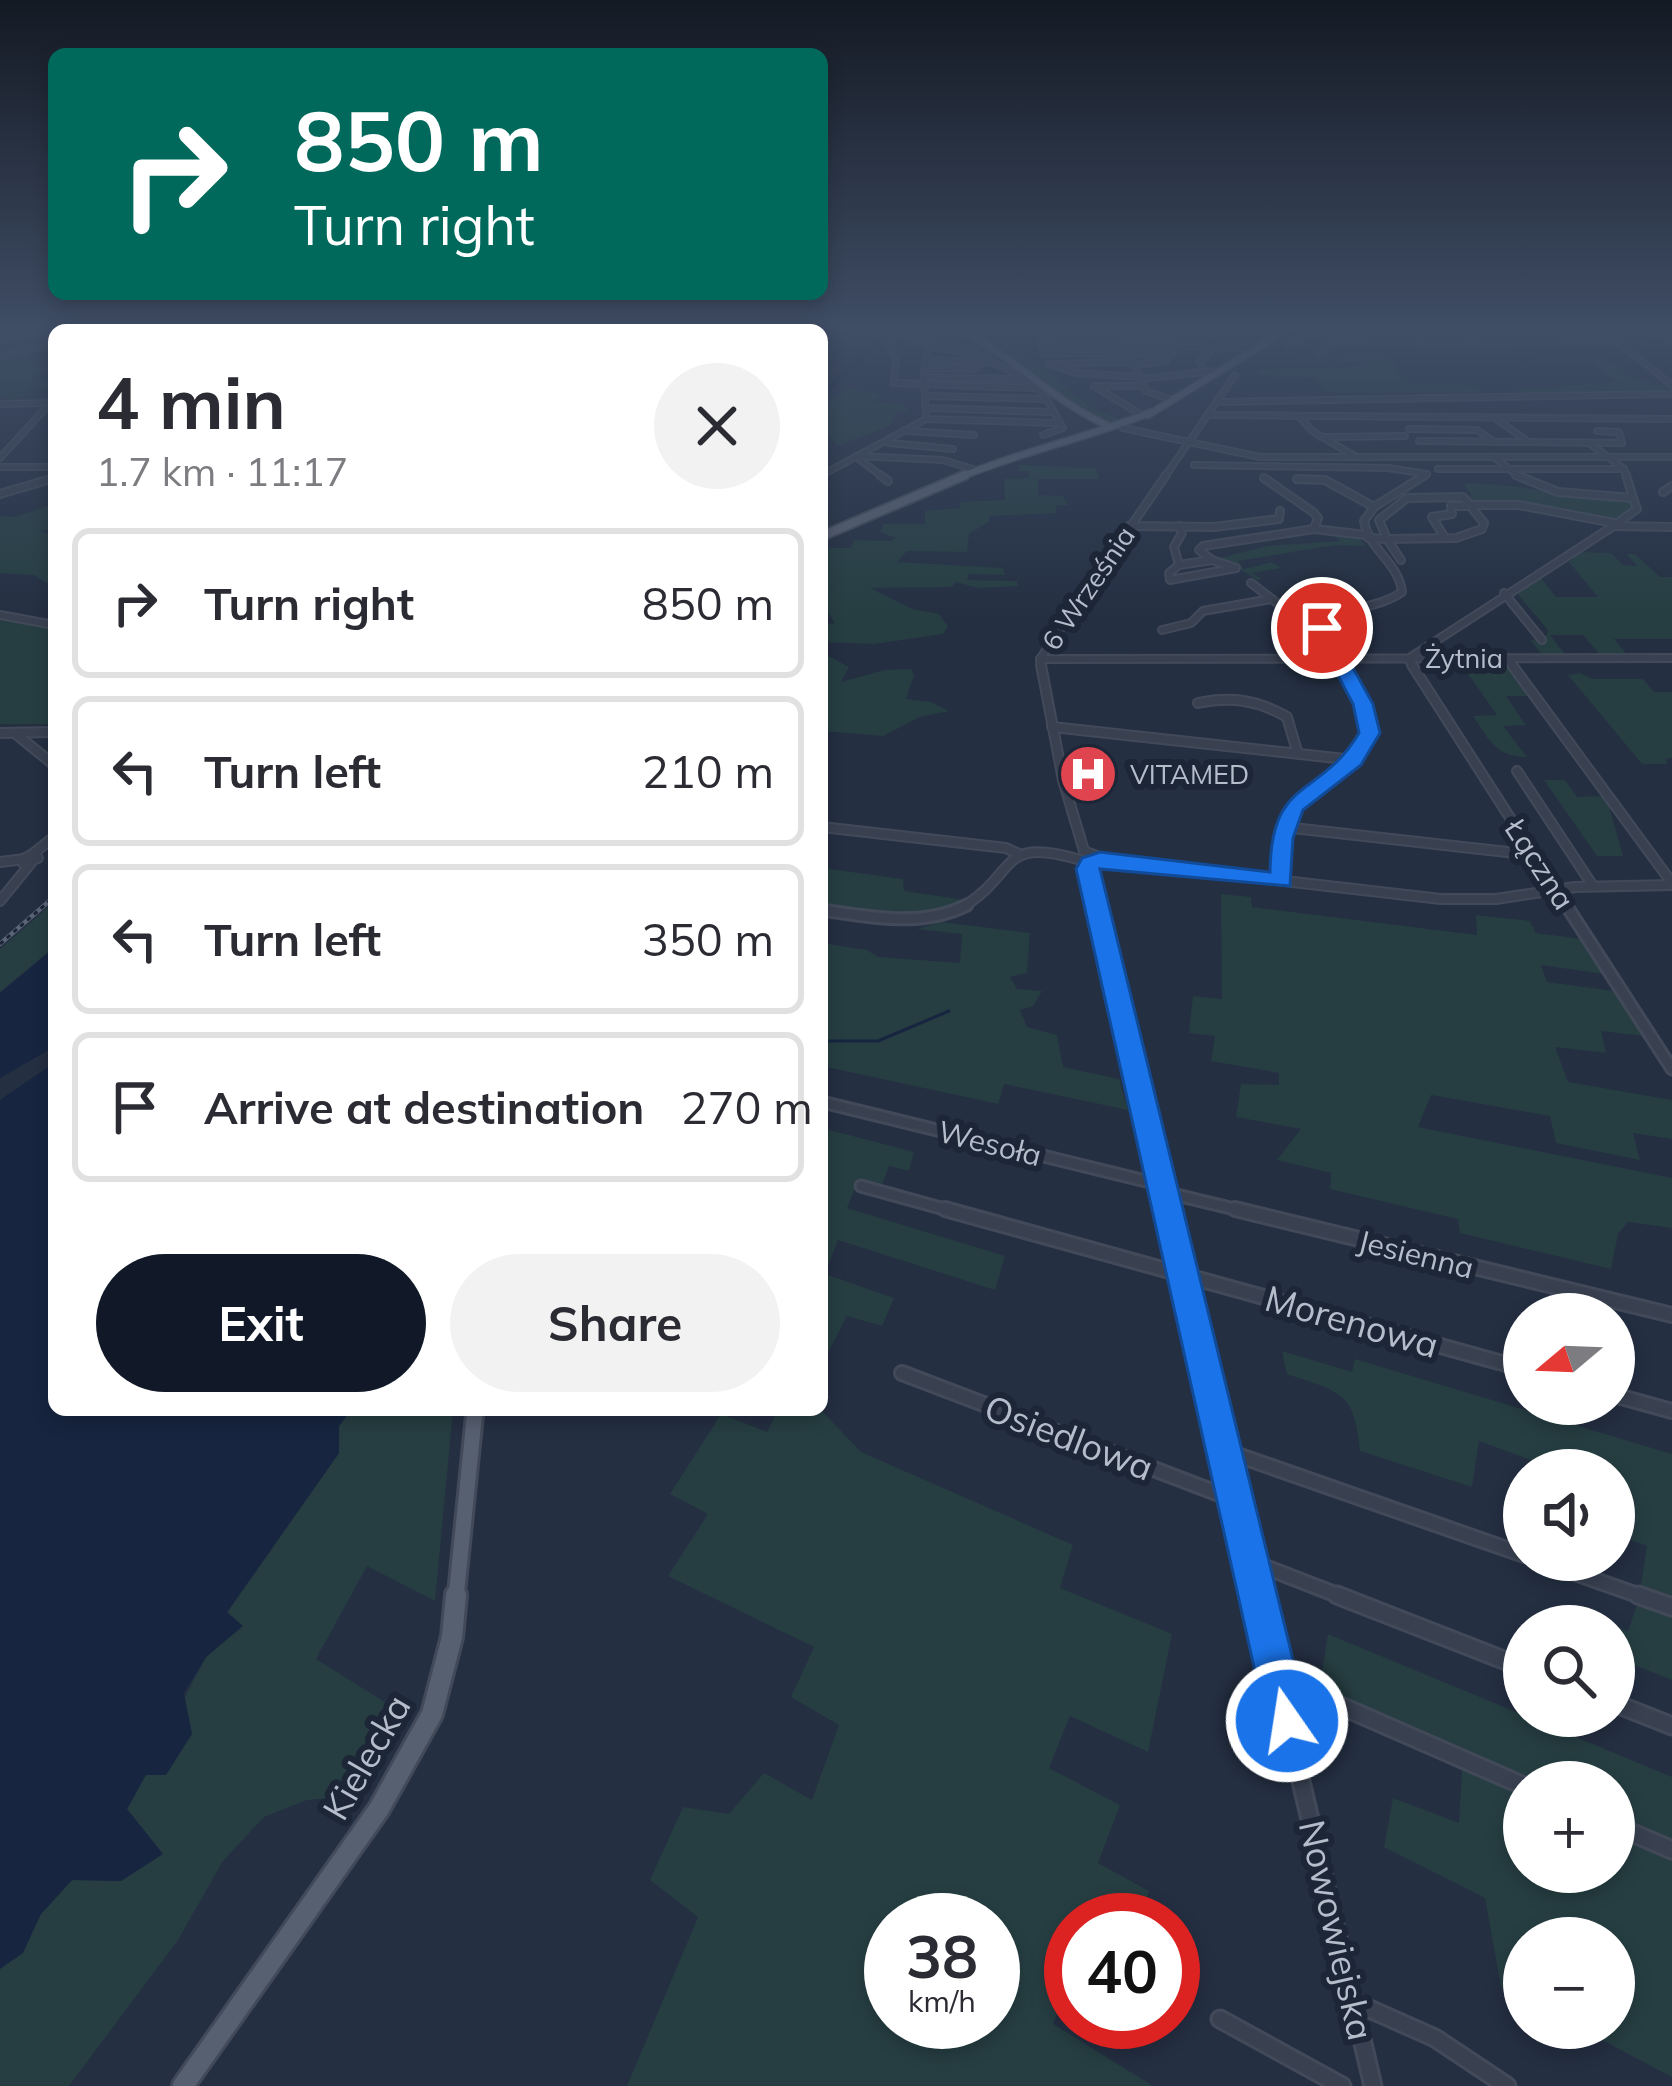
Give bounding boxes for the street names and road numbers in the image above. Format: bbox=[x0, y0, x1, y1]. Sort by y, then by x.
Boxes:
street label: 6 Września bbox=[1034, 520, 1142, 656]
street label: Żytnia bbox=[1425, 641, 1503, 675]
street label: Łączna bbox=[1496, 811, 1583, 916]
street label: Wesoła bbox=[934, 1112, 1046, 1174]
street label: Jesienna bbox=[1354, 1221, 1478, 1287]
street label: Morenowa bbox=[1260, 1275, 1444, 1367]
street label: Osiedlowa bbox=[978, 1384, 1160, 1490]
street label: Kielecka bbox=[312, 1686, 420, 1828]
street label: Nowowiejska bbox=[1290, 1816, 1384, 2044]

